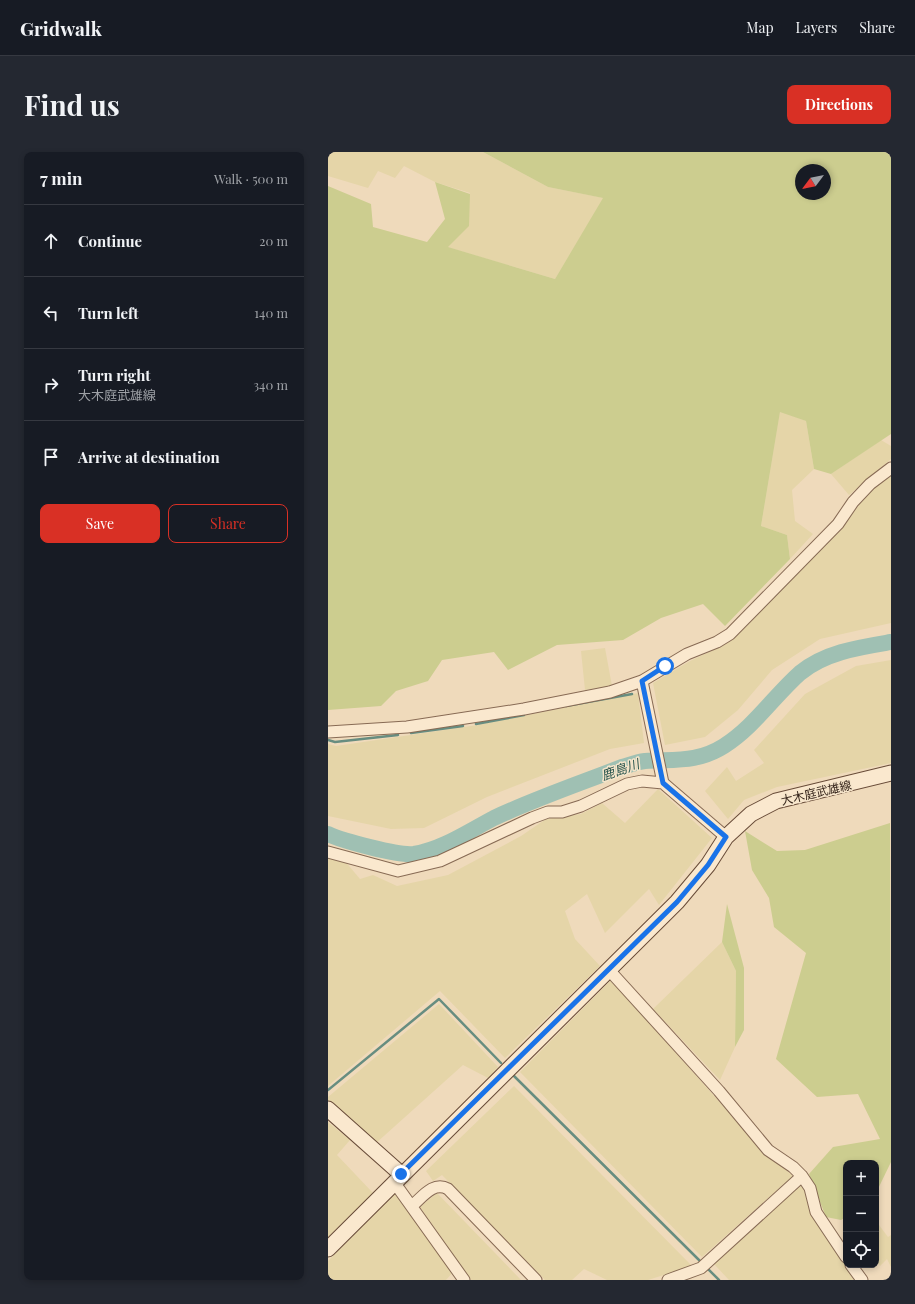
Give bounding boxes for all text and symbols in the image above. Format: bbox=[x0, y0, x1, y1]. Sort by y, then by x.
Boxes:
text: Gridwalk bbox=[20, 15, 102, 41]
text: Map bbox=[746, 18, 774, 37]
text: Layers bbox=[796, 18, 837, 37]
text: Share bbox=[859, 18, 895, 37]
button: Directions bbox=[787, 85, 891, 124]
text: Find us bbox=[24, 86, 120, 123]
north arrow bbox=[795, 164, 831, 200]
text: 7 min bbox=[40, 167, 83, 189]
text: Walk · 500 m bbox=[214, 170, 288, 187]
icon: ahead bbox=[40, 230, 62, 252]
text: Continue bbox=[78, 231, 142, 251]
text: 20 m bbox=[259, 232, 288, 249]
icon: left bbox=[40, 302, 62, 324]
text: Turn left bbox=[78, 303, 139, 323]
text: 140 m bbox=[254, 304, 288, 321]
text: Turn right bbox=[78, 365, 151, 385]
icon: right bbox=[40, 374, 62, 396]
text: 340 m bbox=[253, 376, 288, 393]
text: 大木庭武雄線 bbox=[78, 386, 156, 403]
icon: arrive bbox=[40, 446, 62, 468]
text: Arrive at destination bbox=[78, 447, 220, 467]
button: Save bbox=[40, 504, 160, 543]
button: Share bbox=[168, 504, 288, 543]
route start bbox=[656, 657, 674, 675]
water label: 鹿島川 bbox=[599, 754, 643, 783]
street label: 大木庭武雄線 bbox=[779, 776, 853, 808]
map controls bbox=[843, 1160, 879, 1268]
button: + bbox=[843, 1160, 879, 1196]
route end bbox=[392, 1165, 410, 1183]
button: − bbox=[843, 1196, 879, 1232]
button: locate bbox=[843, 1232, 879, 1268]

